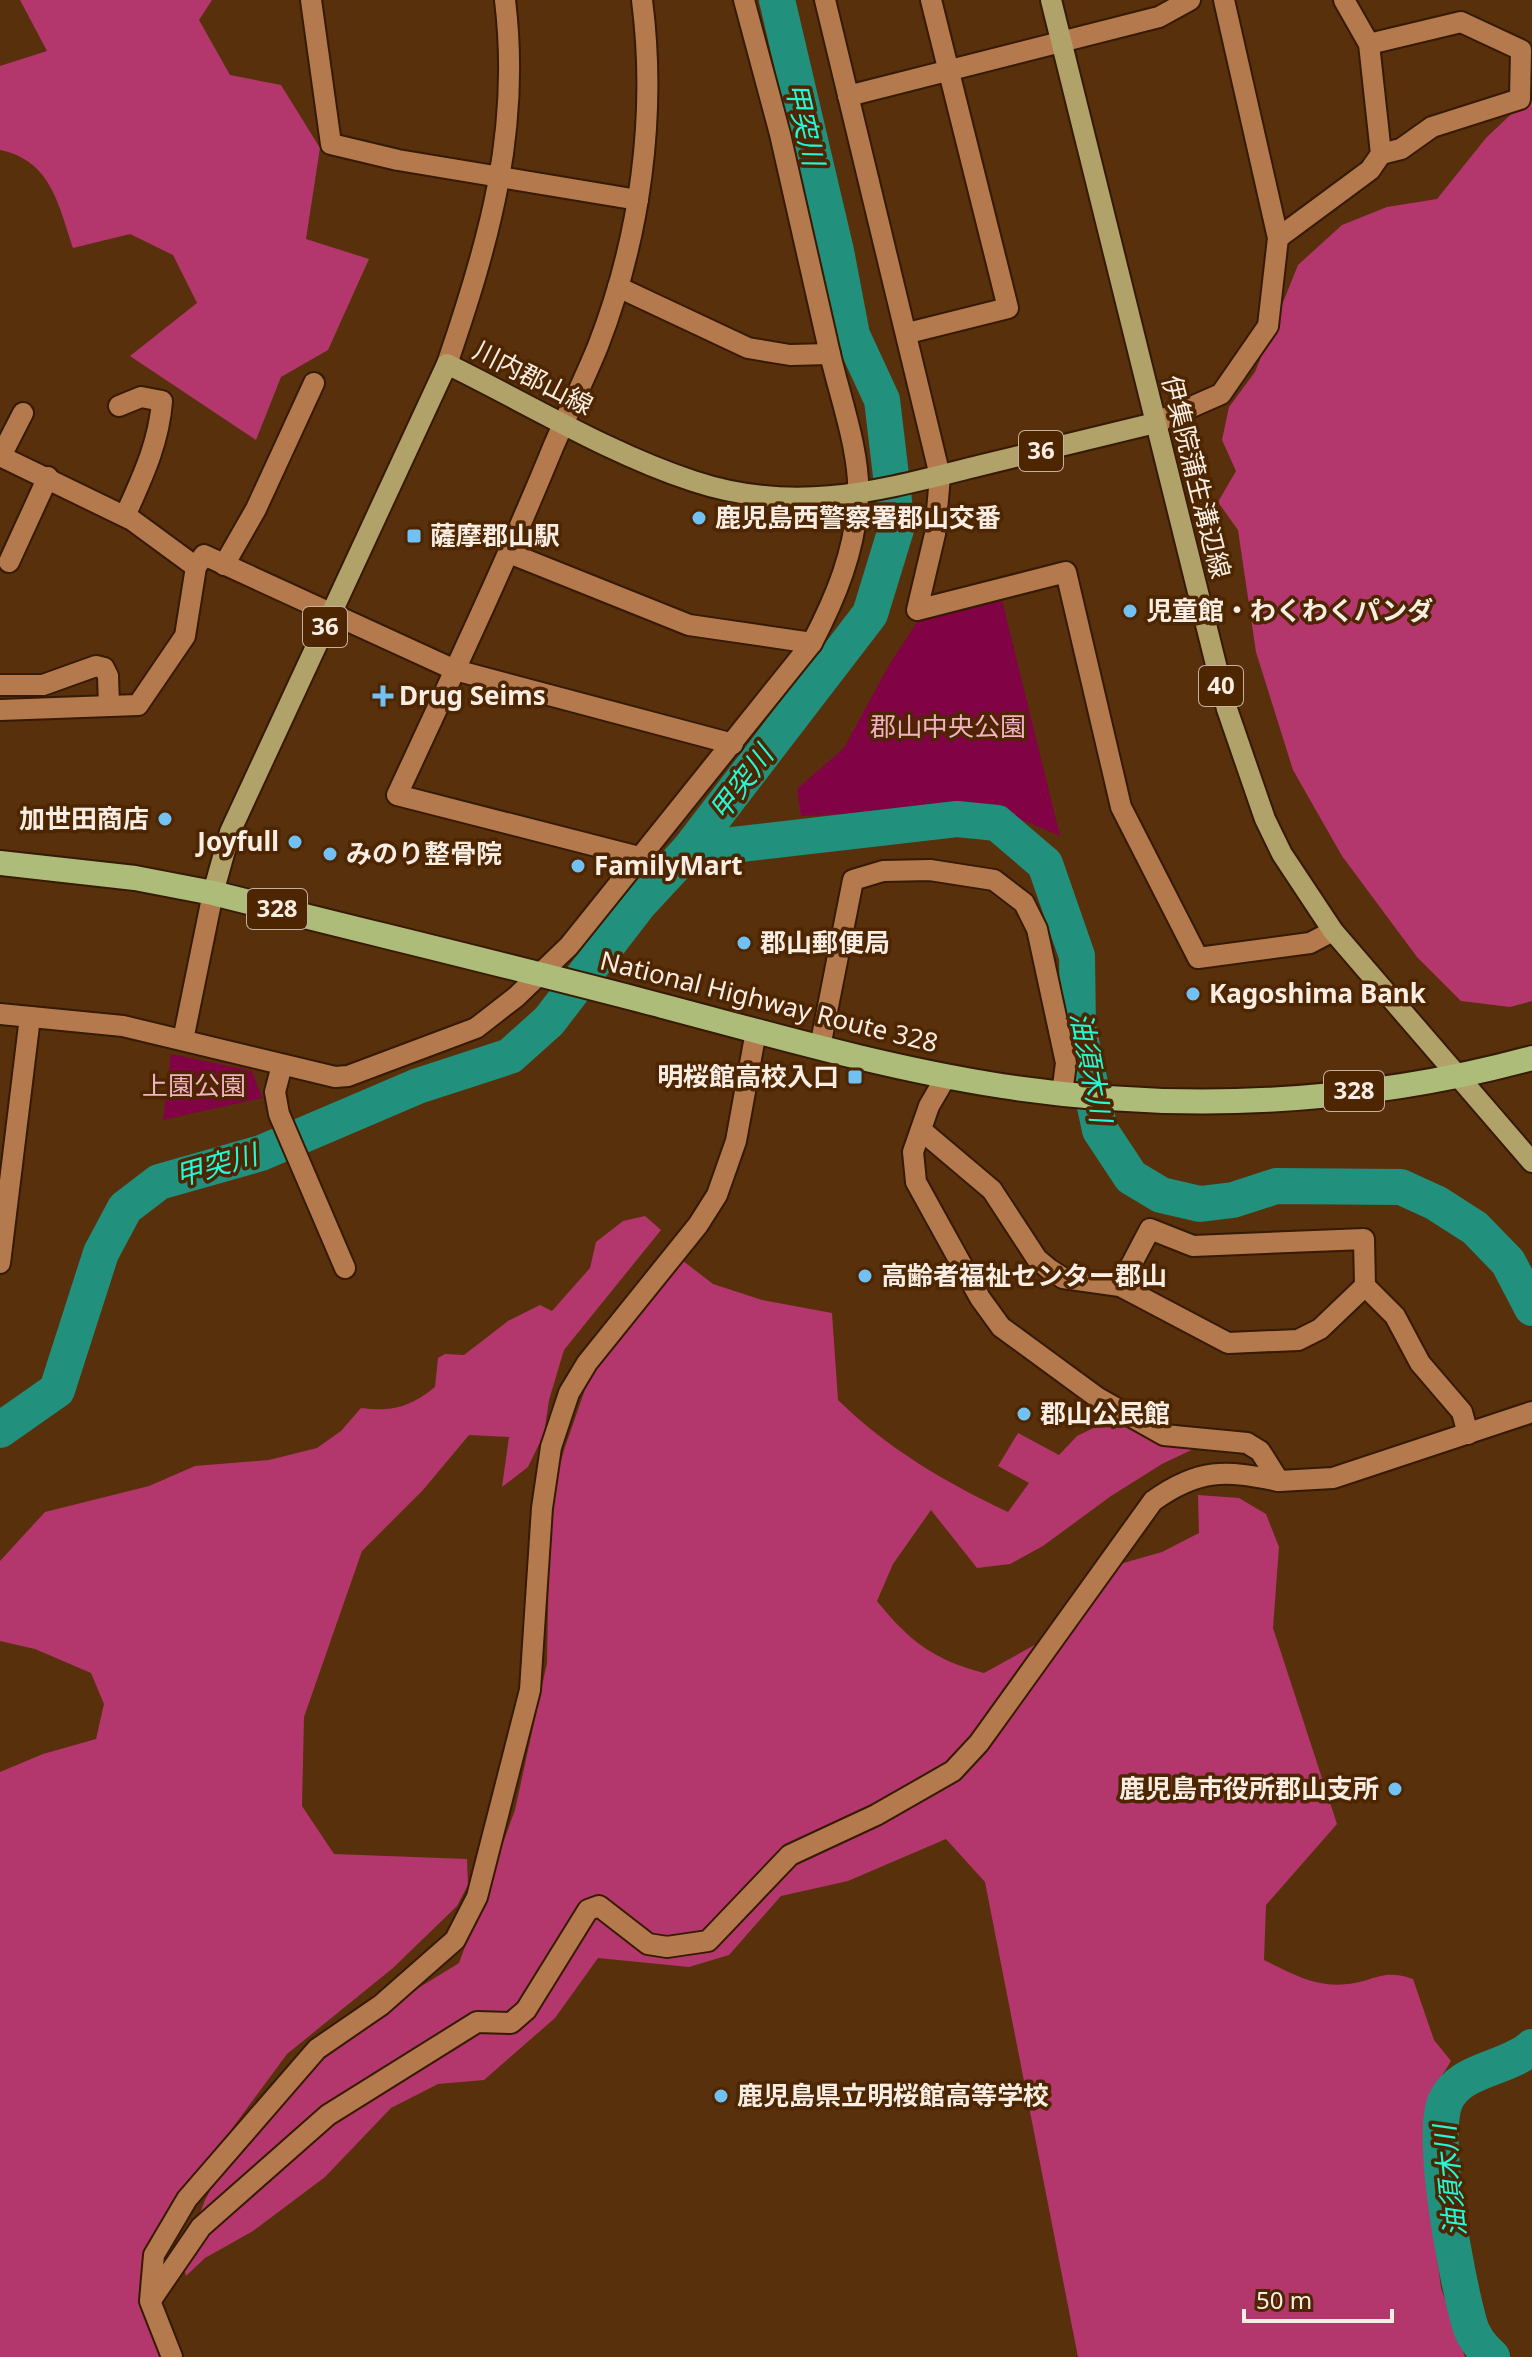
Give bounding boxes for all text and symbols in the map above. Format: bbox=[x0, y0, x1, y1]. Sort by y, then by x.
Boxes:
water label: 甲突川 bbox=[778, 79, 835, 172]
street label: 川内郡山線 bbox=[467, 332, 600, 423]
street label: 伊集院蒲生溝辺線 bbox=[1154, 371, 1240, 582]
road number: 36 bbox=[1019, 431, 1063, 471]
place label: 鹿児島西警察署郡山交番 bbox=[715, 499, 1001, 535]
marker: 鹿児島西警察署郡山交番 bbox=[690, 509, 708, 527]
place label: 薩摩郡山駅 bbox=[430, 517, 560, 553]
marker: 薩摩郡山駅 bbox=[405, 527, 423, 545]
place label: 児童館・わくわくパンダ bbox=[1146, 592, 1433, 628]
marker: 児童館・わくわくパンダ bbox=[1121, 602, 1139, 620]
road number: 36 bbox=[303, 607, 347, 647]
road number: 40 bbox=[1199, 666, 1243, 706]
place label: Drug Seims bbox=[399, 677, 546, 713]
marker: Drug Seims bbox=[374, 687, 392, 705]
park label: 郡山中央公園 bbox=[870, 708, 1026, 744]
water label: 甲突川 bbox=[700, 735, 782, 827]
place label: 加世田商店 bbox=[19, 800, 149, 836]
marker: 加世田商店 bbox=[156, 810, 174, 828]
place label: Joyfull bbox=[195, 823, 279, 859]
marker: Joyfull bbox=[286, 833, 304, 851]
place label: みのり整骨院 bbox=[346, 835, 502, 871]
marker: みのり整骨院 bbox=[321, 845, 339, 863]
place label: FamilyMart bbox=[594, 847, 743, 883]
marker: FamilyMart bbox=[569, 857, 587, 875]
road number: 328 bbox=[247, 889, 307, 929]
place label: 郡山郵便局 bbox=[760, 924, 890, 960]
marker: 郡山郵便局 bbox=[735, 934, 753, 952]
street label: National Highway Route 328 bbox=[597, 942, 942, 1060]
place label: Kagoshima Bank bbox=[1209, 975, 1427, 1011]
marker: Kagoshima Bank bbox=[1184, 985, 1202, 1003]
water label: 油須木川 bbox=[1063, 1008, 1122, 1128]
place label: 明桜館高校入口 bbox=[657, 1058, 839, 1094]
park label: 上園公園 bbox=[142, 1067, 246, 1103]
marker: 明桜館高校入口 bbox=[846, 1068, 864, 1086]
road number: 328 bbox=[1324, 1071, 1384, 1111]
water label: 甲突川 bbox=[170, 1133, 264, 1194]
place label: 高齢者福祉センター郡山 bbox=[881, 1257, 1167, 1293]
marker: 高齢者福祉センター郡山 bbox=[856, 1267, 874, 1285]
place label: 郡山公民館 bbox=[1040, 1395, 1170, 1431]
marker: 郡山公民館 bbox=[1015, 1405, 1033, 1423]
place label: 鹿児島市役所郡山支所 bbox=[1119, 1770, 1379, 1806]
marker: 鹿児島市役所郡山支所 bbox=[1386, 1780, 1404, 1798]
place label: 鹿児島県立明桜館高等学校 bbox=[737, 2077, 1049, 2113]
marker: 鹿児島県立明桜館高等学校 bbox=[712, 2087, 730, 2105]
water label: 油須木川 bbox=[1424, 2120, 1474, 2239]
scale bar bbox=[1244, 2273, 1392, 2323]
text: 50 m bbox=[1256, 2283, 1312, 2316]

